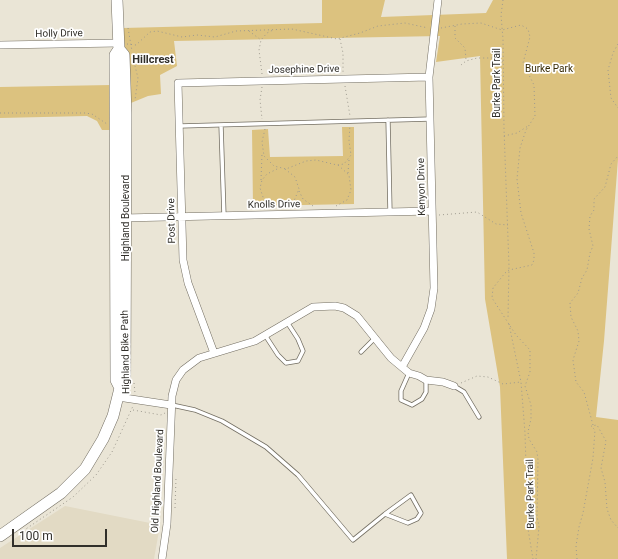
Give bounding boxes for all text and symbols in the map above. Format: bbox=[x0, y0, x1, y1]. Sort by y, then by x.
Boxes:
street label: Holly Drive bbox=[35, 28, 83, 40]
street label: Burke Park Trail bbox=[491, 48, 503, 118]
district label: Hillcrest bbox=[132, 53, 174, 67]
street label: Josephine Drive bbox=[268, 63, 340, 77]
park label: Burke Park bbox=[525, 63, 573, 75]
street label: Kenyon Drive bbox=[415, 158, 429, 216]
street label: Highland Boulevard bbox=[120, 175, 132, 261]
street label: Post Drive bbox=[166, 198, 178, 244]
street label: Knolls Drive bbox=[248, 199, 300, 211]
street label: Highland Bike Path bbox=[119, 310, 133, 394]
street label: Old Highland Boulevard bbox=[149, 429, 167, 533]
street label: Burke Park Trail bbox=[524, 459, 538, 529]
scale bar bbox=[14, 521, 109, 547]
text: 100 m bbox=[19, 529, 53, 543]

